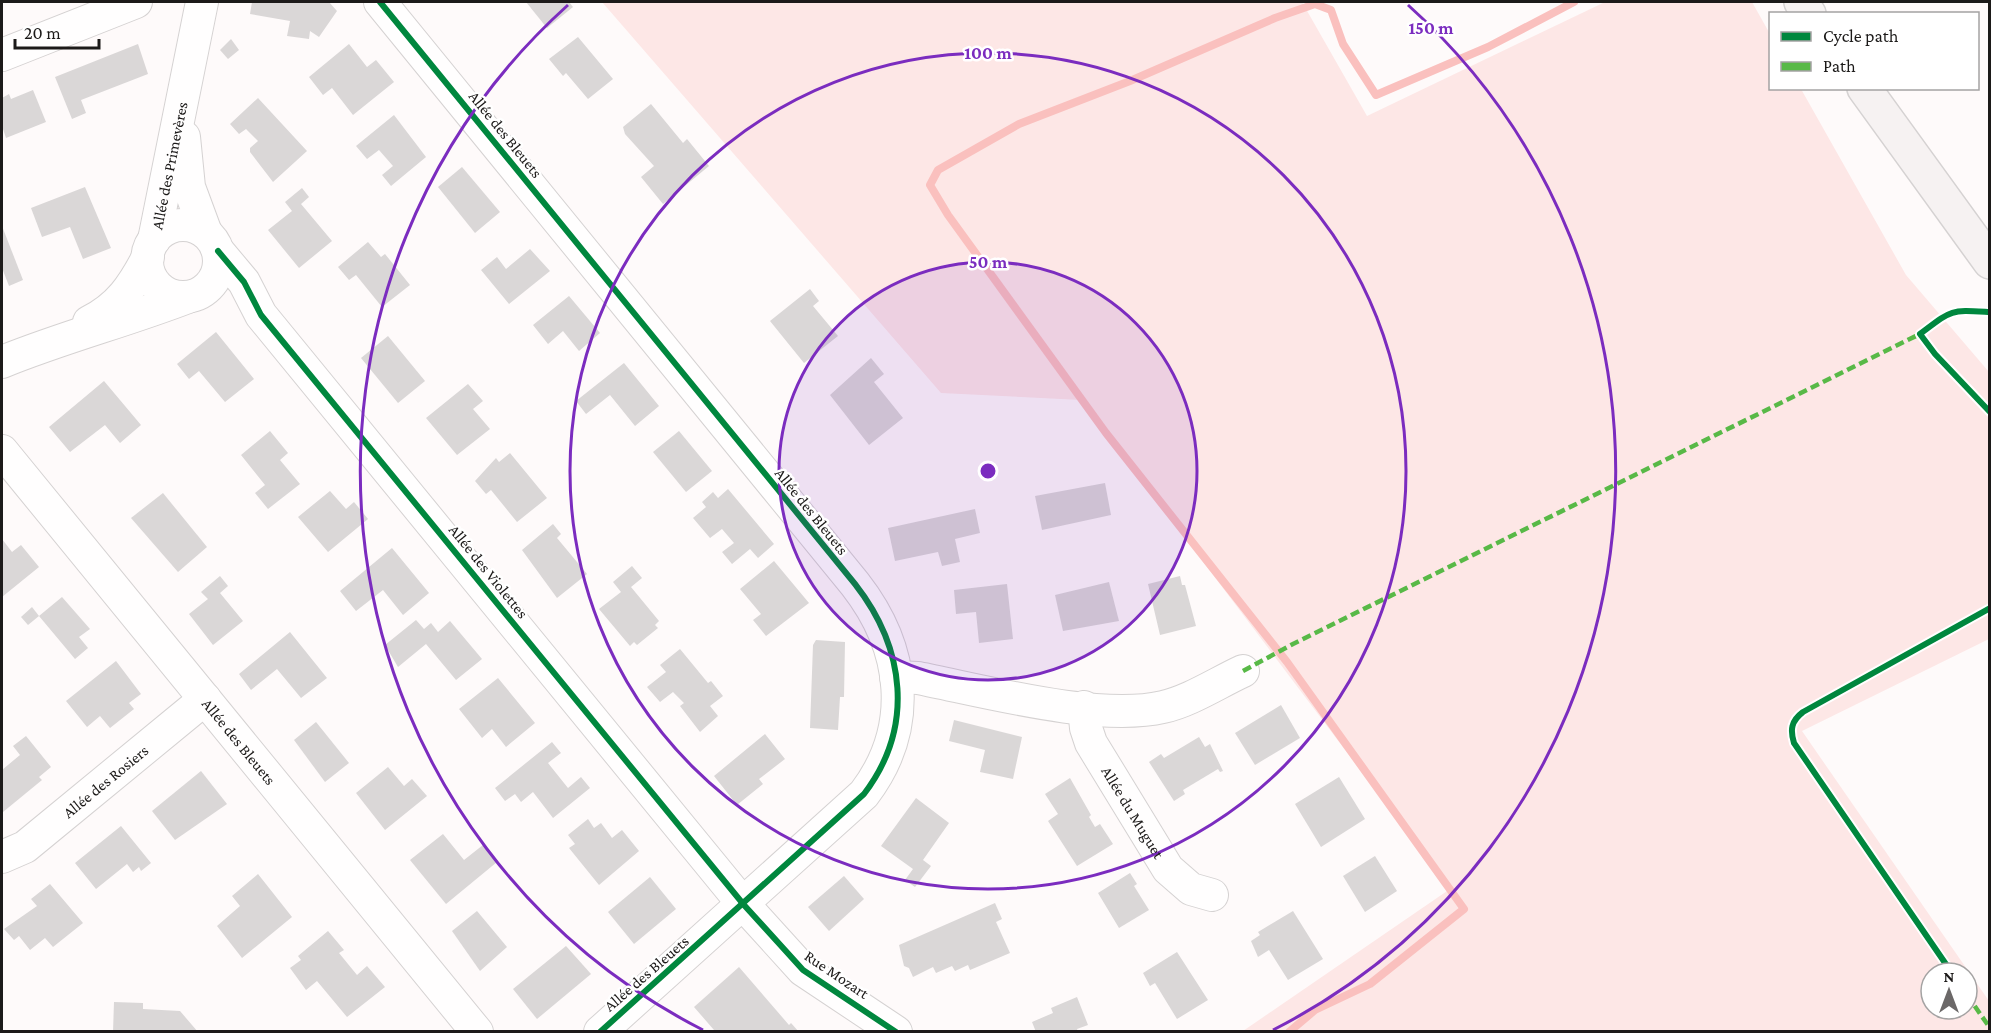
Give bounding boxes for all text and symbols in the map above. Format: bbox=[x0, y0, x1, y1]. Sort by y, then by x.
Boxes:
scale bar bbox=[15, 12, 99, 50]
legend bbox=[1769, 12, 1979, 90]
text: 150 m bbox=[1408, 18, 1454, 38]
text: 20 m bbox=[24, 23, 61, 43]
text: Cycle path bbox=[1823, 26, 1899, 46]
text: 100 m bbox=[964, 43, 1012, 63]
text: Path bbox=[1823, 56, 1856, 76]
street label: Allée des Bleuets bbox=[466, 88, 546, 181]
street label: Allée des Primevères bbox=[148, 100, 191, 231]
text: 50 m bbox=[969, 252, 1008, 272]
centre of rings bbox=[978, 461, 998, 481]
street label: Allée des Bleuets bbox=[772, 465, 852, 558]
street label: Allée des Violettes bbox=[446, 521, 532, 621]
street label: Allée des Bleuets bbox=[199, 695, 279, 788]
street label: Allée des Rosiers bbox=[60, 741, 152, 821]
street label: Allée du Muguet bbox=[1098, 763, 1168, 862]
street label: Allée des Bleuets bbox=[601, 932, 692, 1015]
street label: Rue Mozart bbox=[801, 947, 873, 1002]
north arrow bbox=[1919, 961, 1979, 1021]
text: N bbox=[1944, 968, 1955, 985]

